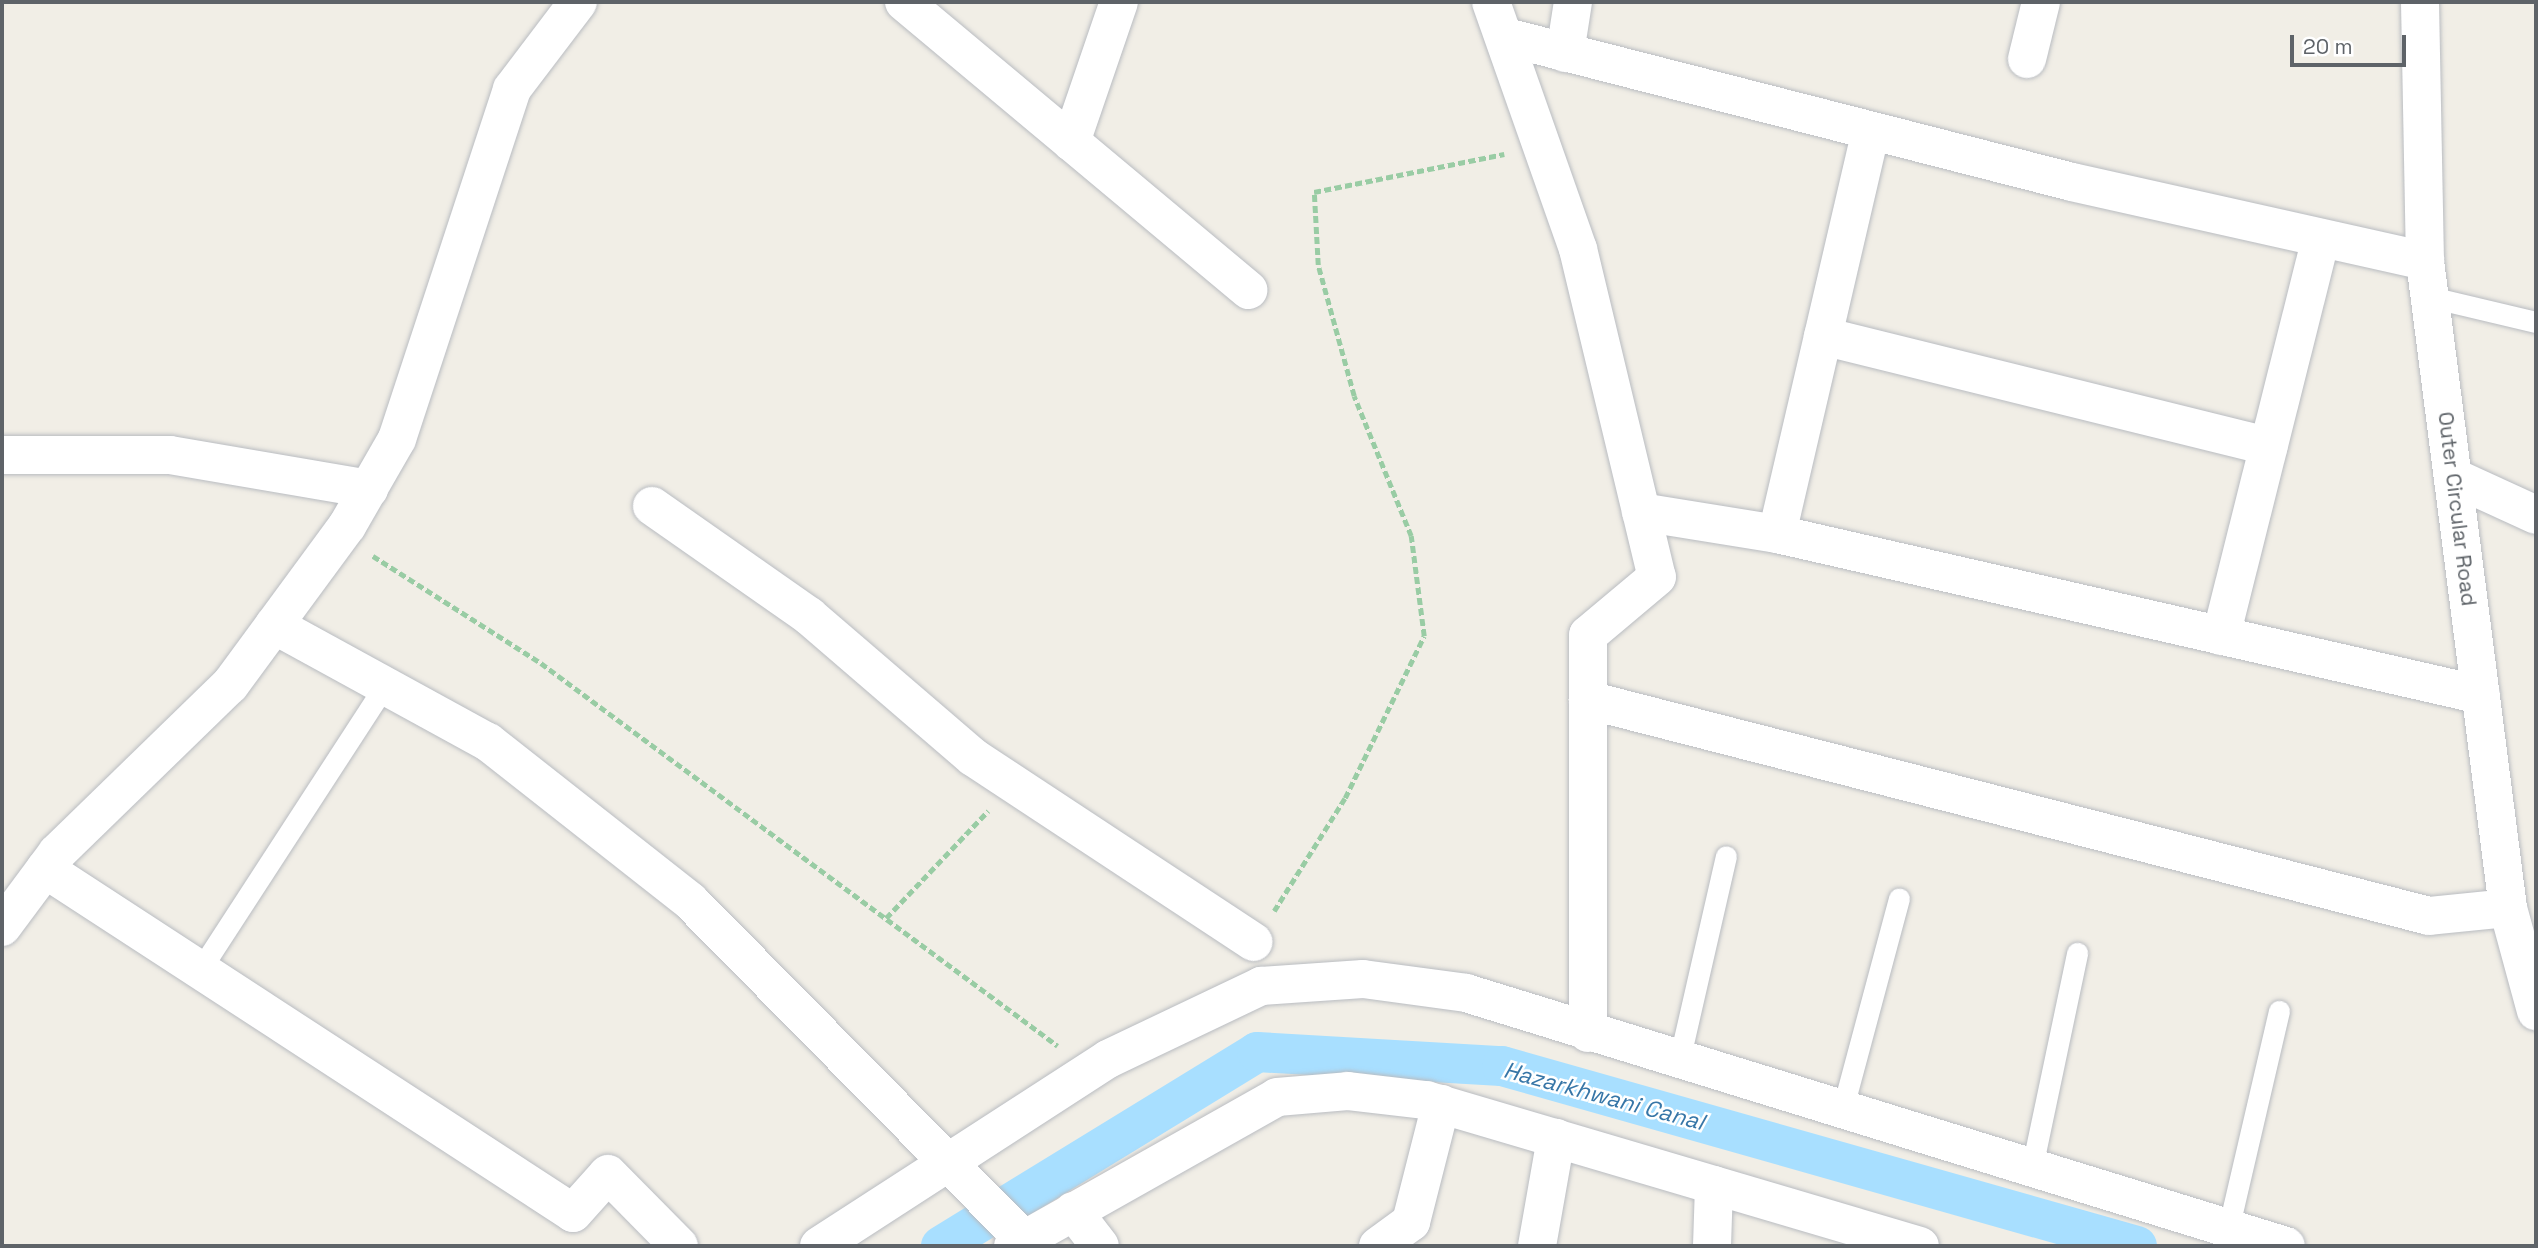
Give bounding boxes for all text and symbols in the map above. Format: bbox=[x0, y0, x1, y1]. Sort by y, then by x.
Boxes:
scale bar bbox=[2293, 21, 2408, 65]
text: 20 m bbox=[2303, 33, 2353, 60]
street label: Outer Circular Road bbox=[2433, 410, 2481, 608]
water label: Hazarkhwani Canal bbox=[1501, 1056, 1707, 1136]

